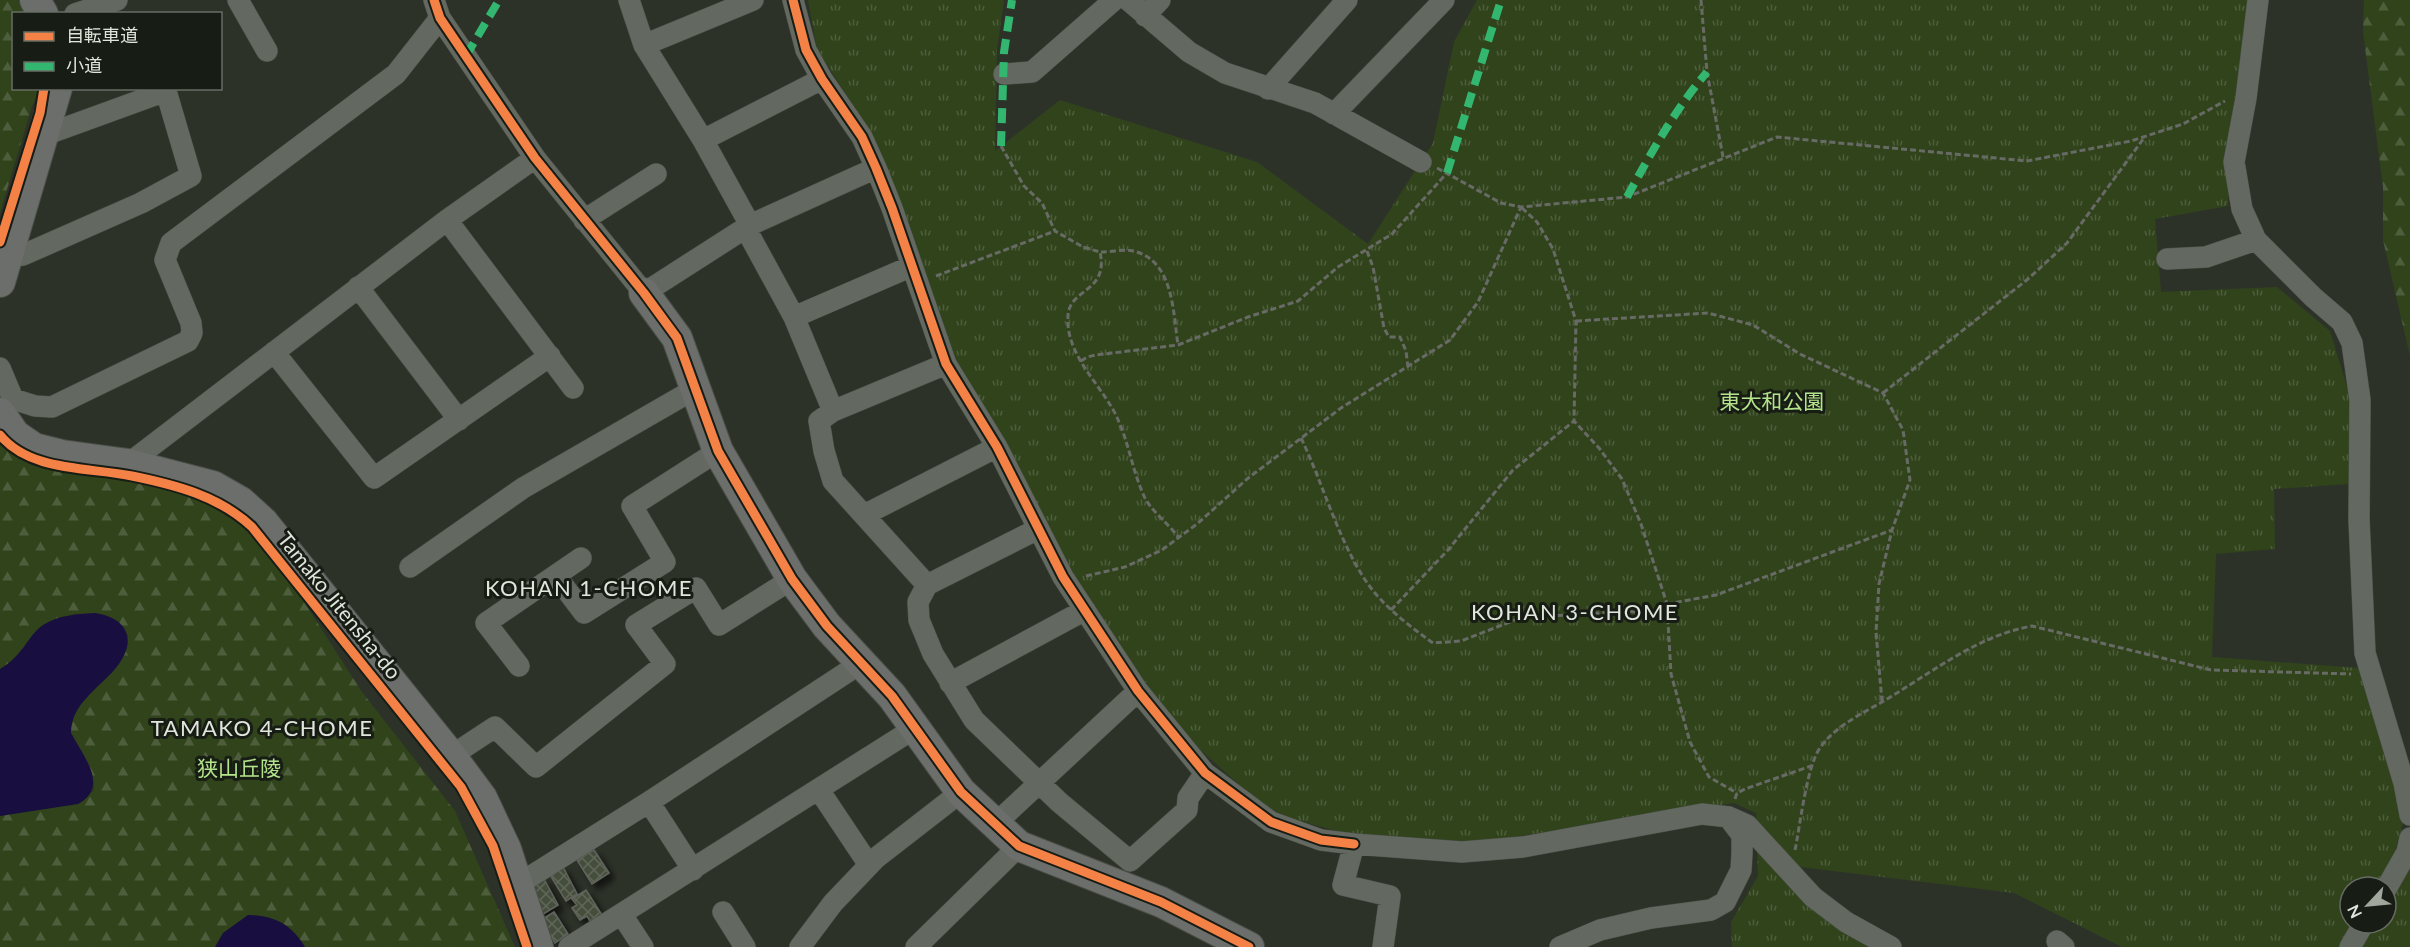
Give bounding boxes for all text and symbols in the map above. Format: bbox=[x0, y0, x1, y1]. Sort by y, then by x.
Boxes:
legend bbox=[12, 12, 222, 90]
text: 自転車道 bbox=[66, 24, 138, 46]
text: 小道 bbox=[66, 54, 102, 76]
park label: 東大和公園 bbox=[1720, 388, 1825, 413]
street label: Tamako Jitensha-do bbox=[273, 527, 407, 684]
district label: KOHAN 1-CHOME bbox=[485, 574, 693, 601]
district label: KOHAN 3-CHOME bbox=[1471, 598, 1679, 625]
district label: TAMAKO 4-CHOME bbox=[151, 714, 373, 741]
park label: 狭山丘陵 bbox=[197, 755, 281, 780]
north arrow bbox=[2338, 875, 2398, 935]
text: N bbox=[2343, 902, 2365, 921]

